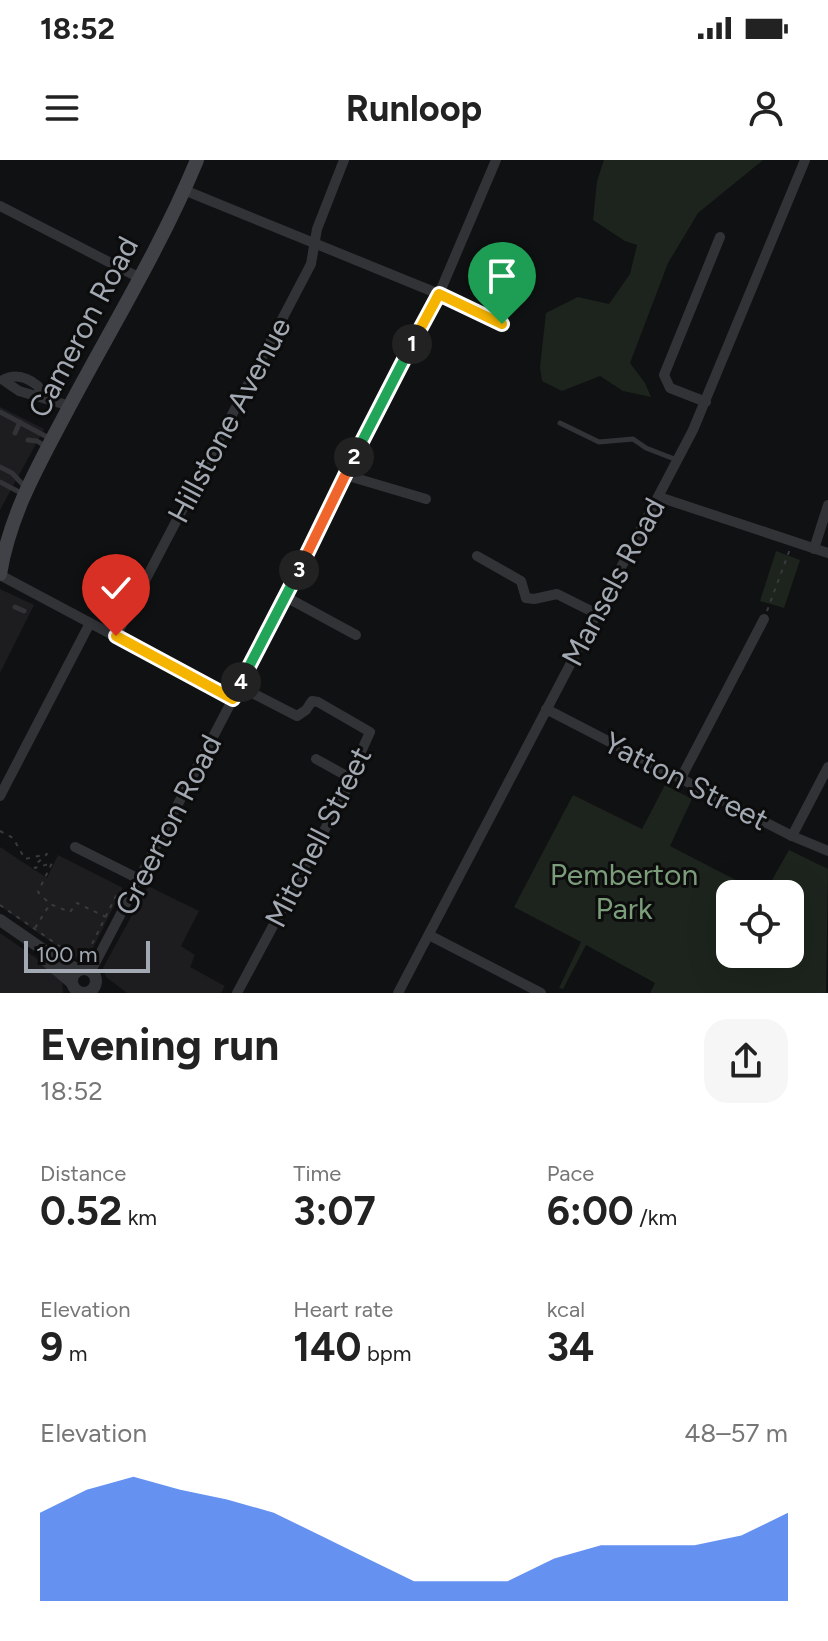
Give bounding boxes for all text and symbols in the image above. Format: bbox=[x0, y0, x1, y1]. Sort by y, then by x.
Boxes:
text: 18:52 bbox=[40, 10, 115, 47]
icon: menu bbox=[40, 86, 84, 130]
icon: person bbox=[744, 86, 788, 130]
text: Runloop bbox=[346, 87, 482, 130]
street label: Cameron Road bbox=[20, 230, 146, 424]
pin bbox=[468, 242, 536, 324]
icon: arrive bbox=[480, 254, 524, 298]
street label: Hillstone Avenue bbox=[159, 311, 299, 529]
pin: 1 bbox=[392, 324, 432, 364]
text: 1 bbox=[407, 330, 417, 357]
pin: 2 bbox=[334, 437, 374, 477]
text: 2 bbox=[348, 443, 360, 470]
street label: Mansels Road bbox=[553, 492, 673, 672]
pin: 3 bbox=[279, 550, 319, 590]
pin bbox=[82, 554, 150, 636]
text: 3 bbox=[293, 556, 305, 583]
icon: check bbox=[94, 566, 138, 610]
pin: 4 bbox=[221, 662, 261, 702]
text: 4 bbox=[234, 668, 248, 695]
street label: Yatton Street bbox=[598, 724, 774, 838]
street label: Greerton Road bbox=[107, 729, 229, 921]
street label: Mitchell Street bbox=[257, 741, 379, 933]
park label: Pemberton Park bbox=[550, 856, 698, 927]
map controls bbox=[716, 880, 804, 968]
button: locate bbox=[716, 880, 804, 968]
scale bar bbox=[24, 937, 150, 973]
text: 100 m bbox=[36, 941, 97, 968]
text: Evening run bbox=[40, 1018, 279, 1071]
button: share bbox=[704, 1019, 788, 1103]
text: 18:52 bbox=[40, 1075, 103, 1107]
text: Distance bbox=[40, 1160, 126, 1187]
text: Time bbox=[293, 1160, 341, 1187]
text: Pace bbox=[547, 1160, 594, 1187]
text: 0.52 bbox=[40, 1187, 122, 1235]
text: 3:07 bbox=[293, 1187, 376, 1235]
text: 6:00 bbox=[547, 1187, 634, 1235]
text: km bbox=[122, 1204, 157, 1231]
text: /km bbox=[634, 1204, 677, 1231]
text: Elevation bbox=[40, 1296, 130, 1323]
text: Heart rate bbox=[293, 1296, 393, 1323]
text: kcal bbox=[547, 1296, 585, 1323]
text: 9 bbox=[40, 1323, 63, 1371]
text: 140 bbox=[293, 1323, 361, 1371]
text: 34 bbox=[547, 1323, 594, 1371]
text: m bbox=[63, 1340, 87, 1367]
text: bpm bbox=[361, 1340, 412, 1367]
text: Elevation bbox=[40, 1417, 147, 1449]
text: 48–57 m bbox=[684, 1417, 788, 1449]

